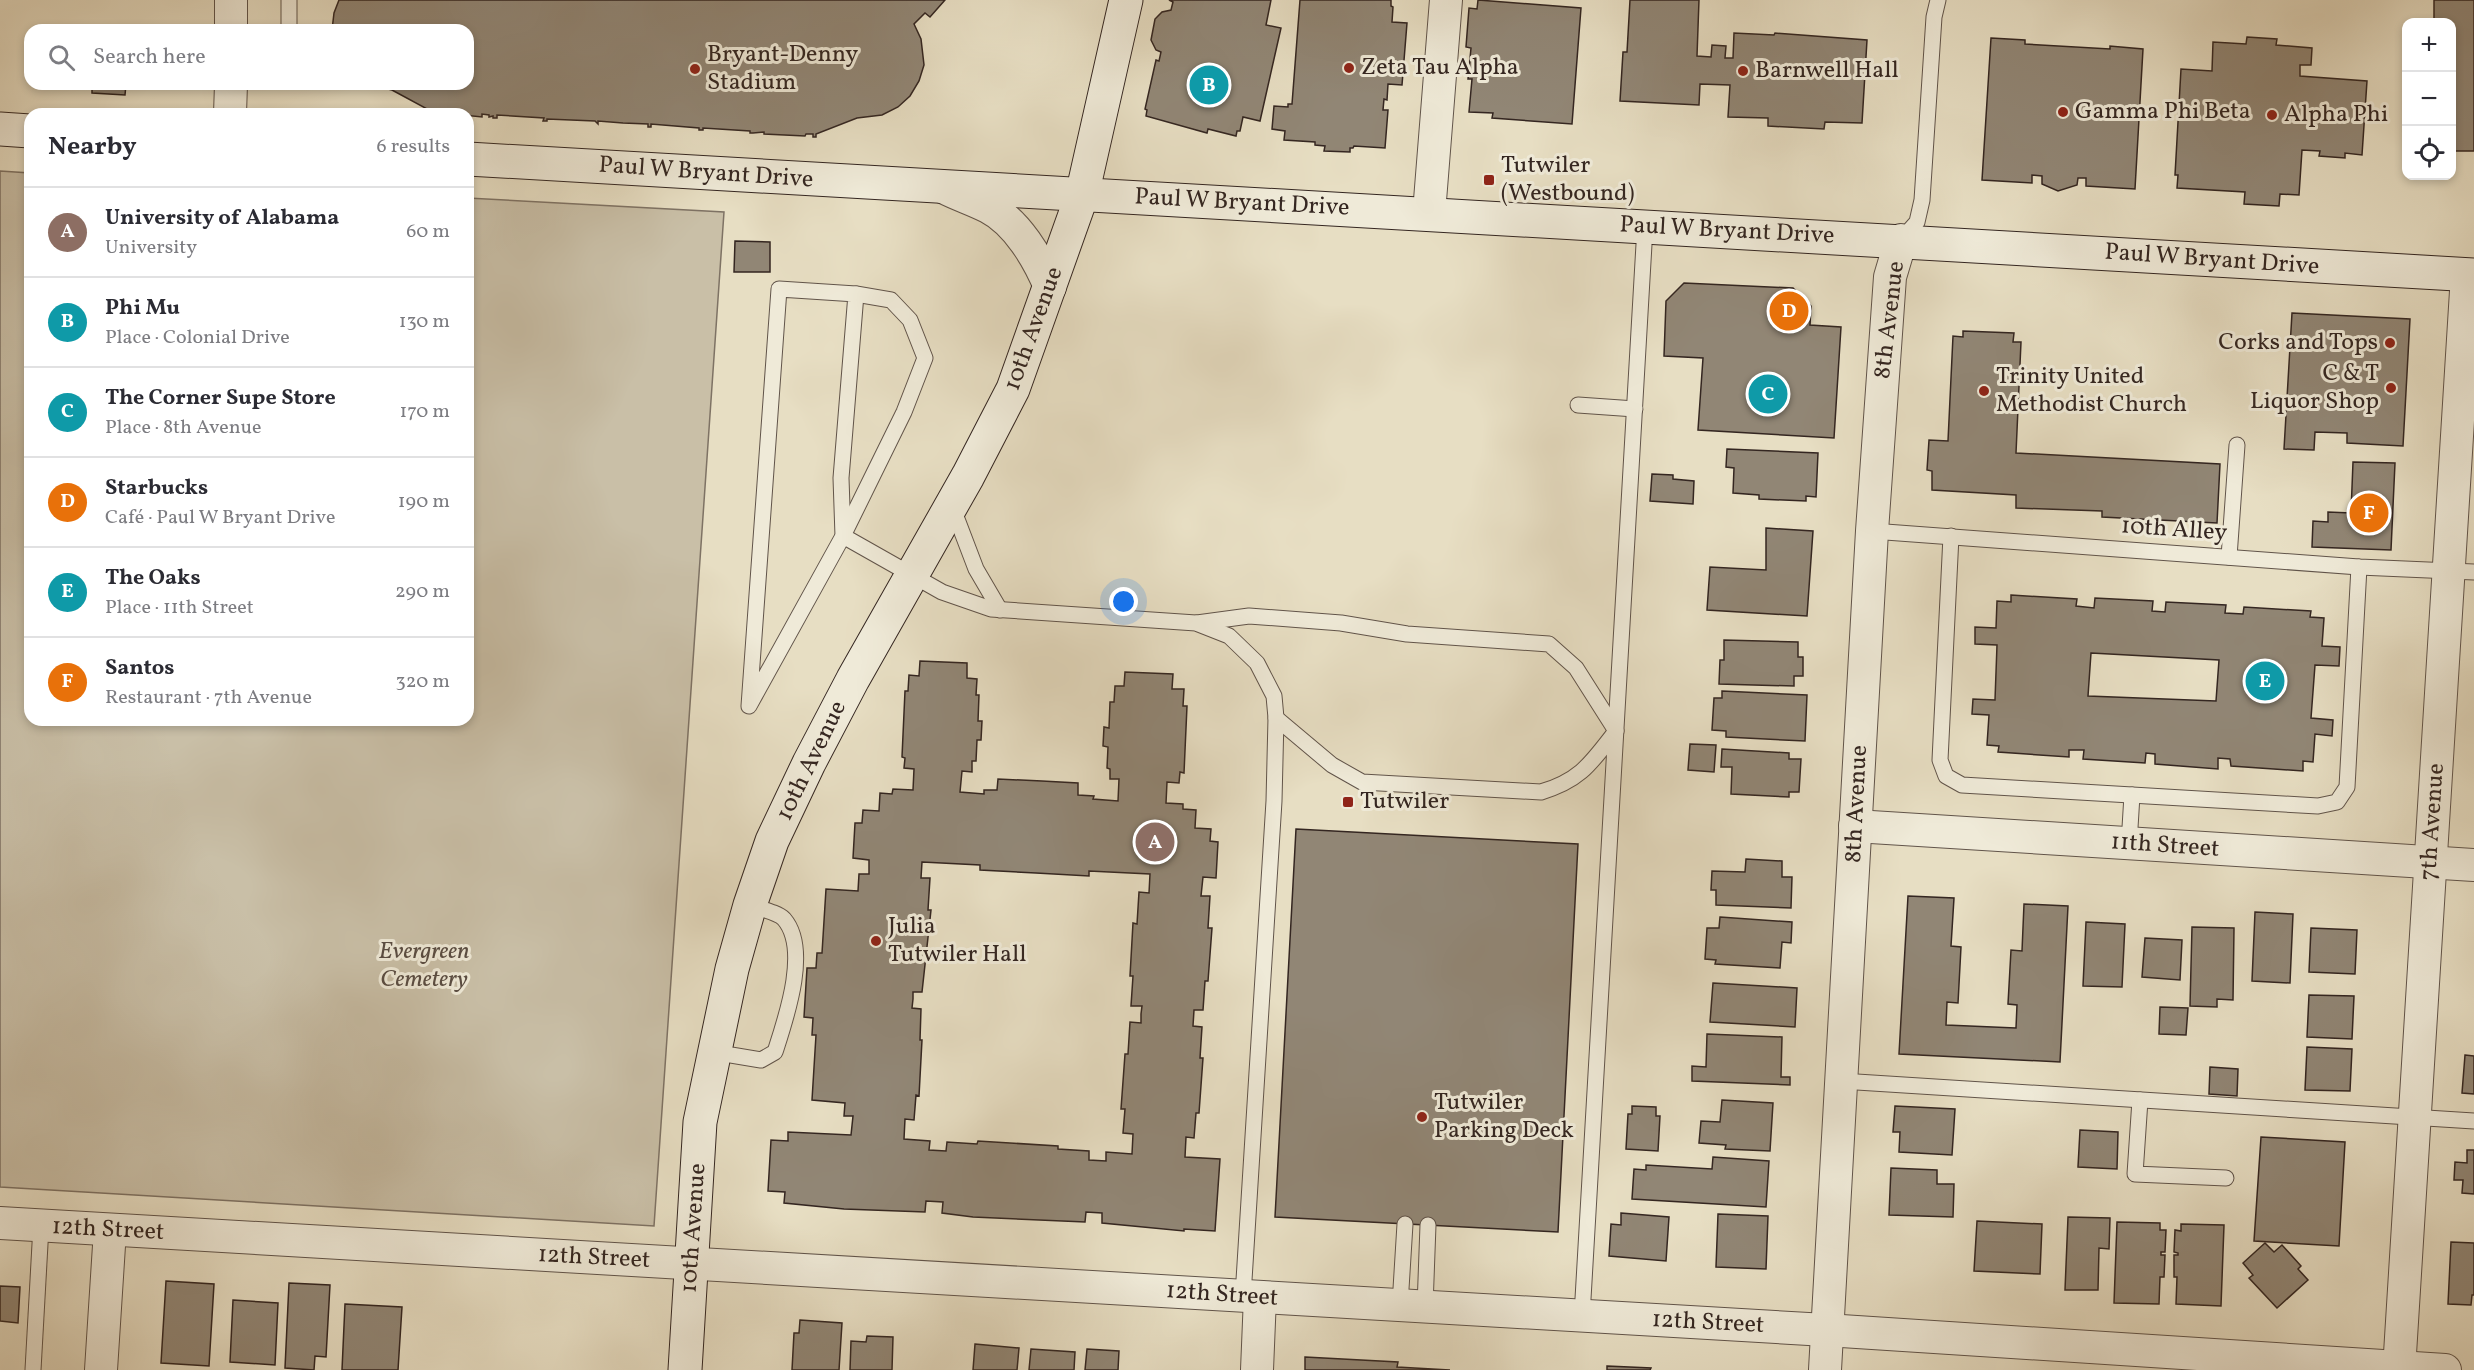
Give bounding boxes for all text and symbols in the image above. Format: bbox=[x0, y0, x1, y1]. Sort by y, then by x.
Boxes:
map controls bbox=[2402, 18, 2456, 180]
button: + bbox=[2402, 18, 2456, 72]
search box bbox=[24, 24, 474, 90]
place label: Bryant-Denny Stadium bbox=[707, 38, 858, 100]
icon: search bbox=[45, 41, 78, 74]
text: Search here bbox=[93, 42, 206, 73]
place label: Zeta Tau Alpha bbox=[1361, 51, 1519, 85]
place label: Barnwell Hall bbox=[1755, 54, 1899, 88]
marker: Zeta Tau Alpha bbox=[1342, 61, 1356, 75]
marker: Bryant-Denny Stadium bbox=[688, 62, 702, 76]
pin: B bbox=[1190, 62, 1228, 107]
marker: Barnwell Hall bbox=[1736, 64, 1750, 78]
button: − bbox=[2402, 72, 2456, 126]
place label: Gamma Phi Beta bbox=[2075, 95, 2251, 129]
place label: Alpha Phi bbox=[2284, 98, 2388, 132]
marker: Gamma Phi Beta bbox=[2056, 105, 2070, 119]
marker: Alpha Phi bbox=[2265, 108, 2279, 122]
button: locate bbox=[2402, 126, 2456, 180]
text: Nearby bbox=[48, 129, 137, 165]
text: 6 results bbox=[377, 133, 450, 161]
street label: Paul W Bryant Drive bbox=[598, 149, 814, 197]
place label: Tutwiler (Westbound) bbox=[1501, 149, 1635, 211]
marker: Tutwiler (Westbound) bbox=[1482, 173, 1496, 187]
street label: Paul W Bryant Drive bbox=[1134, 180, 1350, 226]
text: University of Alabama bbox=[105, 203, 339, 234]
street label: Paul W Bryant Drive bbox=[1619, 208, 1835, 254]
text: A bbox=[60, 218, 75, 246]
text: 60 m bbox=[406, 218, 450, 246]
text: University bbox=[105, 234, 197, 262]
street label: Paul W Bryant Drive bbox=[2104, 236, 2320, 284]
street label: 8th Avenue bbox=[1866, 259, 1914, 381]
street label: 10th Avenue bbox=[996, 262, 1072, 396]
pin: D bbox=[1770, 288, 1808, 334]
text: Phi Mu bbox=[105, 293, 180, 324]
text: B bbox=[61, 308, 74, 336]
text: 130 m bbox=[399, 308, 450, 336]
text: Place · Colonial Drive bbox=[105, 324, 290, 352]
place label: Corks and Tops bbox=[2218, 326, 2378, 360]
marker: Corks and Tops bbox=[2383, 336, 2397, 350]
place label: C & T Liquor Shop bbox=[2250, 357, 2379, 419]
place label: Trinity United Methodist Church bbox=[1996, 360, 2187, 422]
pin: C bbox=[1748, 372, 1788, 416]
marker: C & T Liquor Shop bbox=[2384, 381, 2398, 395]
text: The Corner Supe Store bbox=[105, 383, 336, 414]
marker: Trinity United Methodist Church bbox=[1977, 384, 1991, 398]
text: C bbox=[61, 398, 74, 426]
text: 170 m bbox=[400, 398, 450, 426]
text: Place · 8th Avenue bbox=[105, 414, 261, 442]
text: Starbucks bbox=[105, 473, 208, 504]
text: D bbox=[60, 488, 75, 516]
text: 190 m bbox=[398, 488, 450, 516]
pin: F bbox=[2350, 490, 2388, 536]
text: Café · Paul W Bryant Drive bbox=[105, 504, 335, 532]
street label: 10th Alley bbox=[2120, 509, 2228, 551]
text: The Oaks bbox=[105, 563, 201, 594]
text: E bbox=[61, 578, 74, 606]
text: 290 m bbox=[395, 578, 450, 606]
your location bbox=[1109, 587, 1138, 616]
text: Place · 11th Street bbox=[105, 594, 254, 622]
text: Santos bbox=[105, 653, 175, 684]
pin: E bbox=[2246, 658, 2284, 704]
text: F bbox=[62, 668, 73, 696]
text: 320 m bbox=[395, 668, 450, 696]
text: Restaurant · 7th Avenue bbox=[105, 684, 312, 712]
street label: 10th Avenue bbox=[768, 695, 856, 827]
street label: 8th Avenue bbox=[1837, 744, 1877, 864]
street label: 7th Avenue bbox=[2412, 762, 2454, 882]
place label: Tutwiler bbox=[1360, 785, 1449, 819]
marker: Tutwiler bbox=[1341, 795, 1355, 809]
pin: A bbox=[1136, 820, 1174, 864]
street label: 11th Street bbox=[2109, 825, 2221, 867]
place label: Julia Tutwiler Hall bbox=[888, 910, 1026, 972]
marker: Julia Tutwiler Hall bbox=[869, 934, 883, 948]
park label: Evergreen Cemetery bbox=[379, 935, 469, 997]
place label: Tutwiler Parking Deck bbox=[1434, 1086, 1574, 1148]
marker: Tutwiler Parking Deck bbox=[1415, 1110, 1429, 1124]
street label: 10th Avenue bbox=[673, 1162, 715, 1294]
street label: 12th Street bbox=[51, 1210, 165, 1250]
street label: 12th Street bbox=[537, 1238, 651, 1278]
street label: 12th Street bbox=[1165, 1274, 1279, 1316]
street label: 12th Street bbox=[1651, 1303, 1765, 1343]

